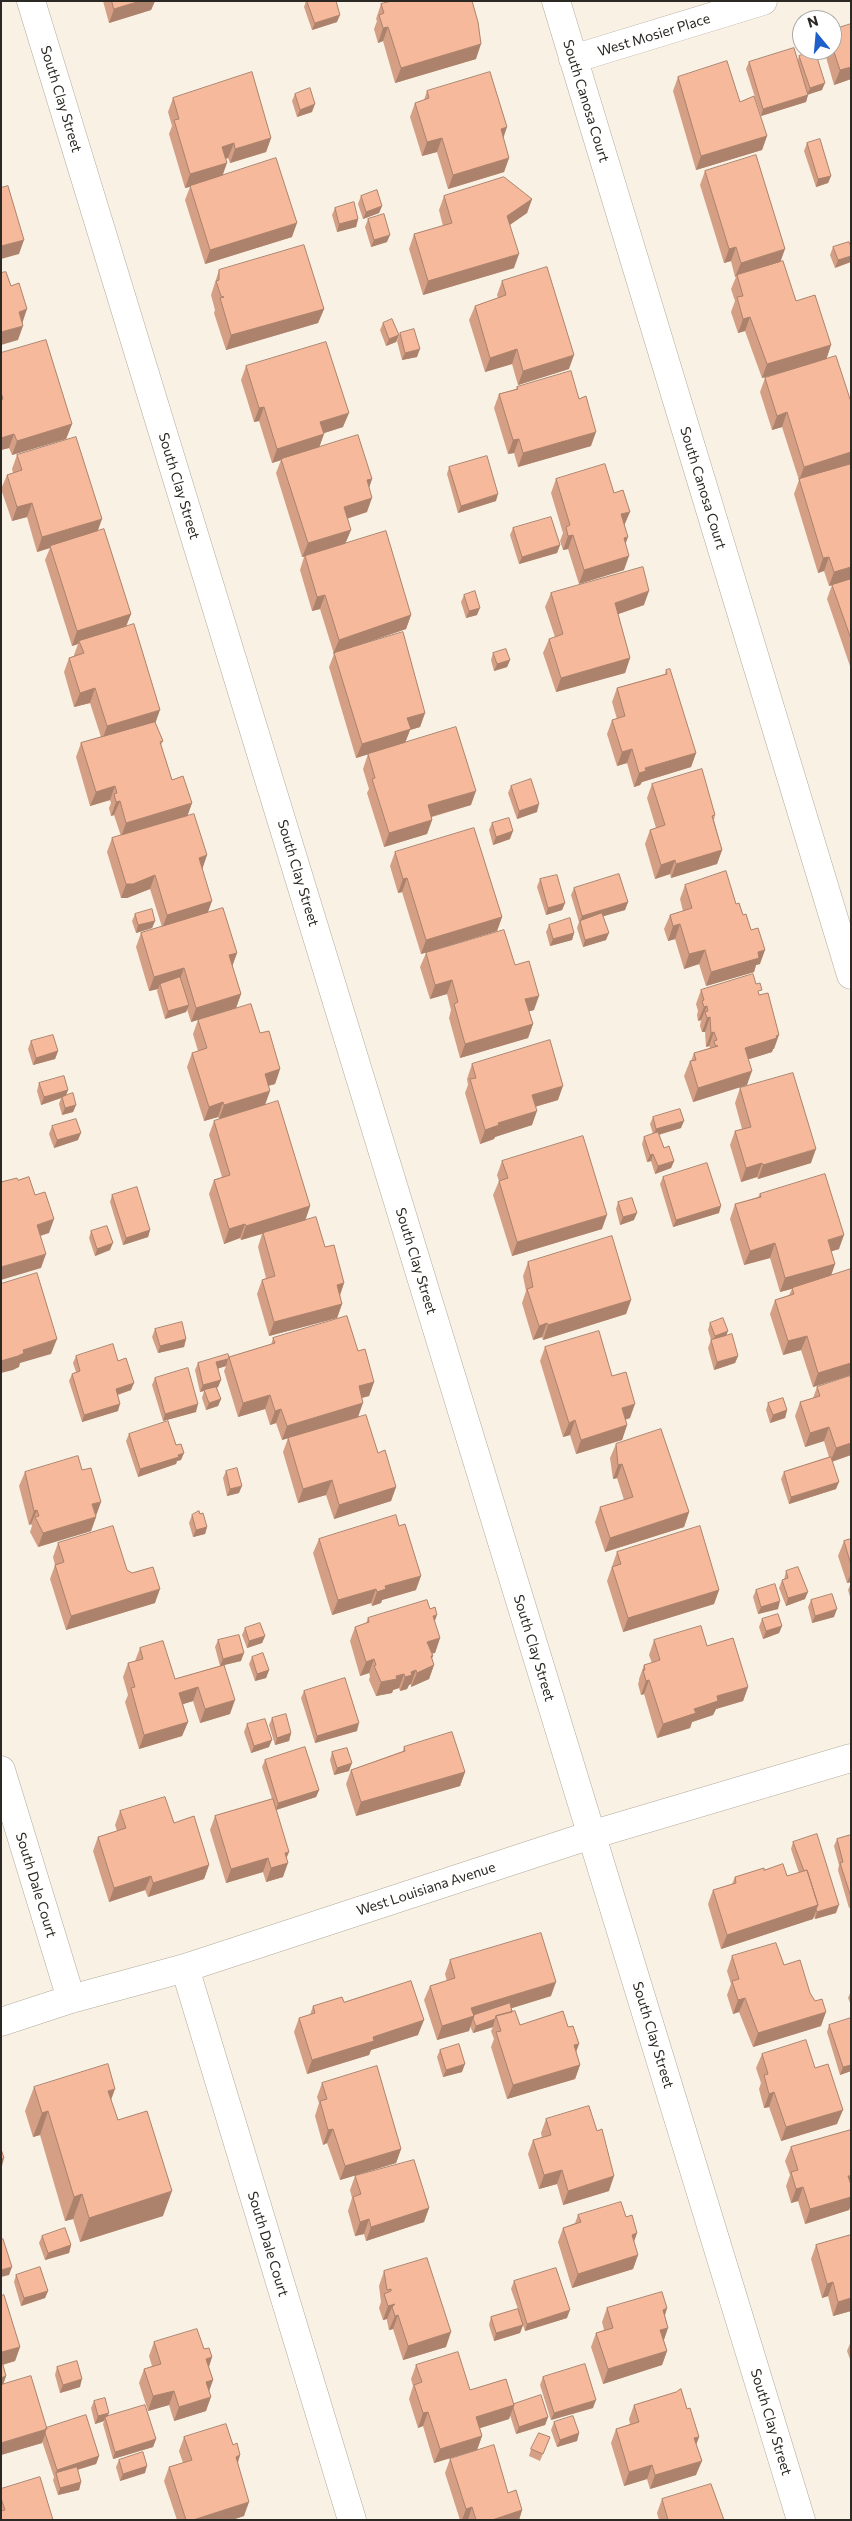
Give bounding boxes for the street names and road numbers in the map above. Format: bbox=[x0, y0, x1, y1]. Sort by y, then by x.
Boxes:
street label: West Mosier Place bbox=[596, 10, 712, 60]
street label: South Canosa Court bbox=[559, 38, 613, 164]
street label: South Clay Street bbox=[37, 44, 85, 154]
street label: South Canosa Court bbox=[676, 425, 730, 551]
street label: South Clay Street bbox=[155, 431, 203, 541]
street label: South Clay Street bbox=[274, 818, 322, 928]
street label: South Clay Street bbox=[392, 1206, 440, 1316]
street label: South Clay Street bbox=[510, 1593, 558, 1703]
street label: South Dale Court bbox=[12, 1830, 60, 1940]
street label: West Louisiana Avenue bbox=[354, 1859, 498, 1919]
street label: South Clay Street bbox=[629, 1980, 677, 2090]
street label: South Dale Court bbox=[244, 2189, 292, 2299]
street label: South Clay Street bbox=[747, 2367, 795, 2477]

